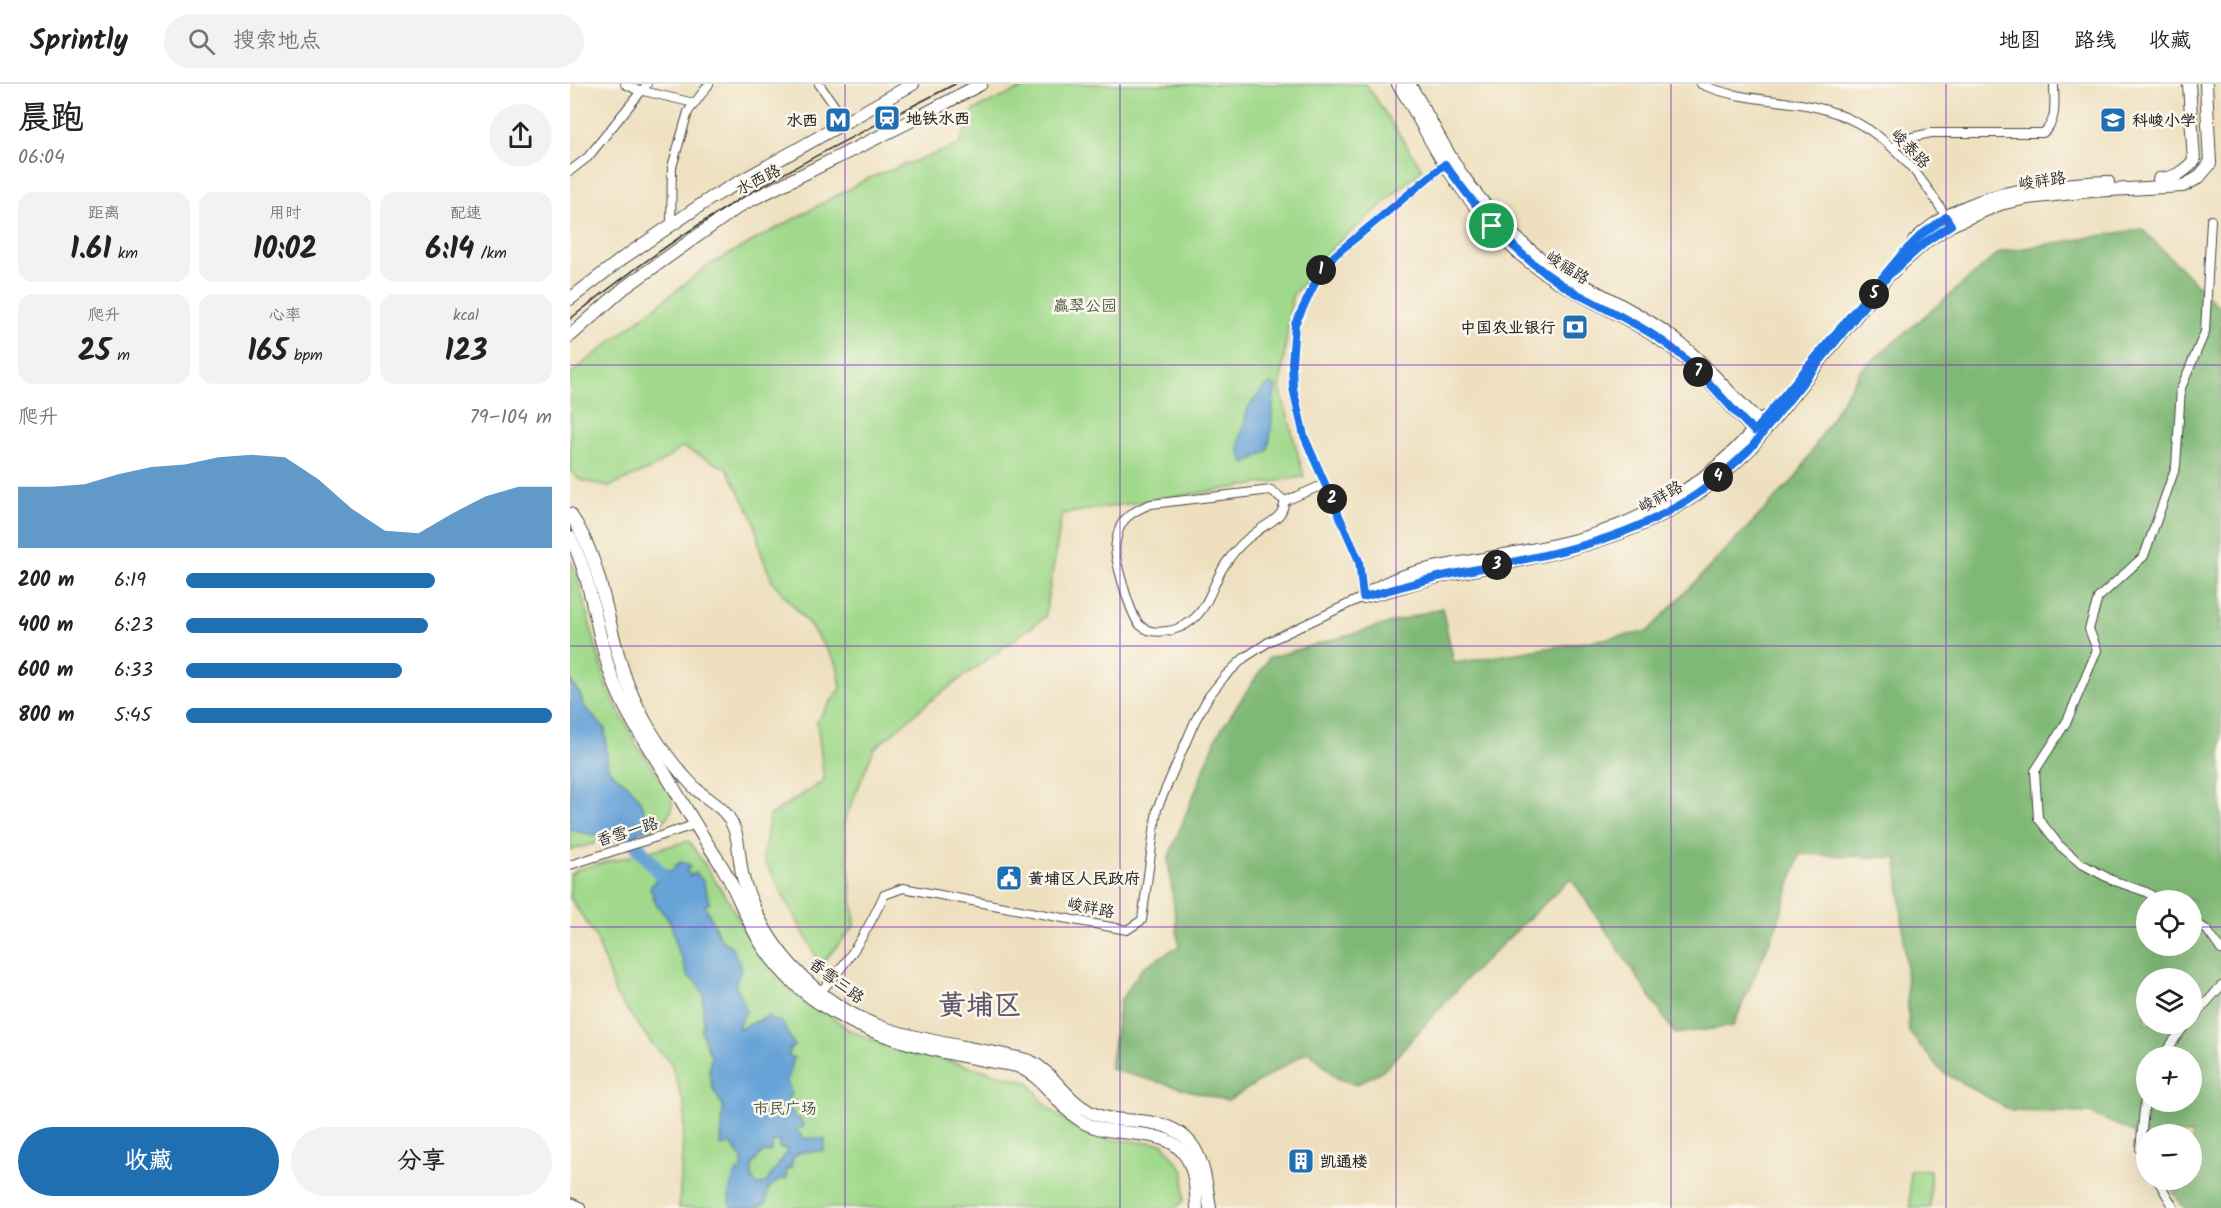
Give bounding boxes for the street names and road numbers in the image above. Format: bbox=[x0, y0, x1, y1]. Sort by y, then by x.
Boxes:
street label: 峻泰路 bbox=[1884, 123, 1936, 175]
street label: 水西路 bbox=[732, 158, 786, 202]
street label: 峻祥路 bbox=[2017, 166, 2068, 197]
street label: 峻福路 bbox=[1540, 245, 1594, 292]
street label: 峻祥路 bbox=[1634, 475, 1688, 520]
street label: 香雪一路 bbox=[593, 811, 662, 854]
street label: 峻祥路 bbox=[1065, 892, 1117, 925]
street label: 香雪三路 bbox=[803, 952, 869, 1010]

